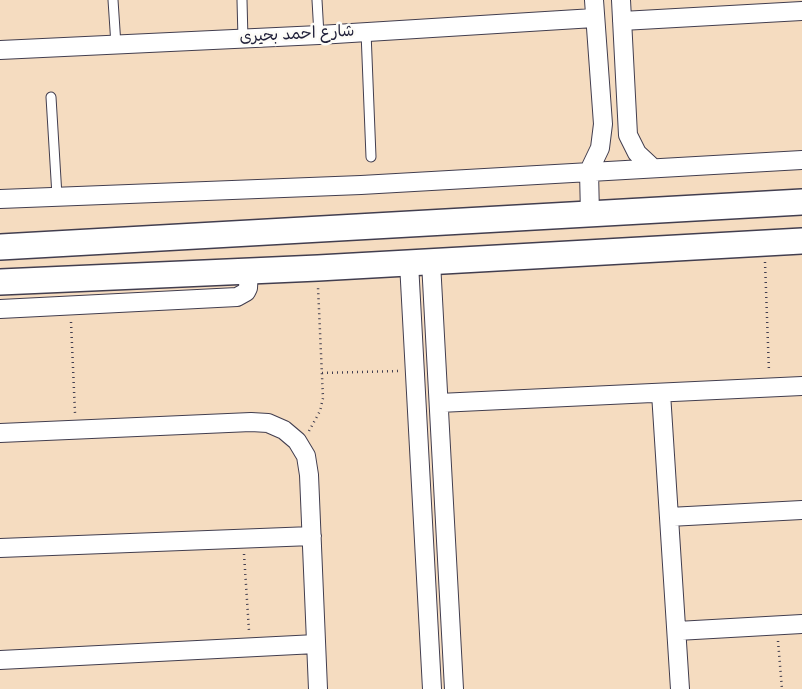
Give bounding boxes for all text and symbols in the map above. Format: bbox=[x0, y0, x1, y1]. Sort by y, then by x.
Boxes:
street label: شارع احمد بحيرى bbox=[239, 23, 355, 49]

